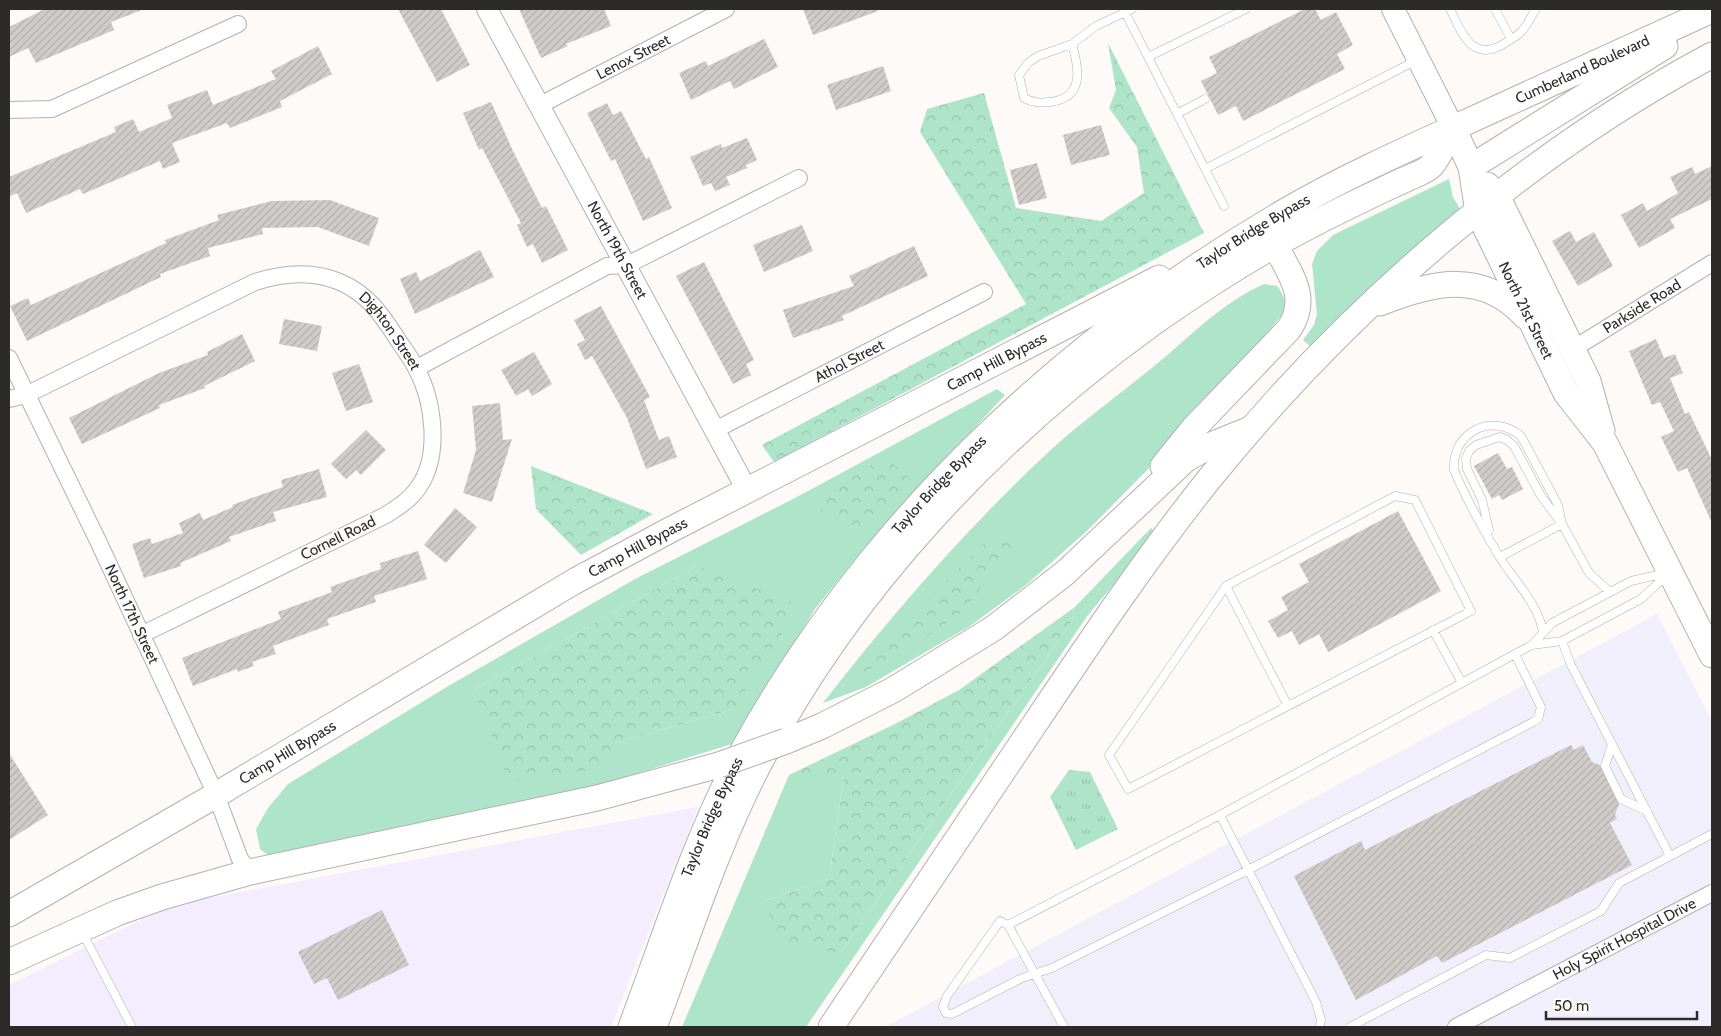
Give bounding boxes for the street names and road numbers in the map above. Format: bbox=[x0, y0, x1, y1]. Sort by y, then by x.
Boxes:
street label: Lenox Street bbox=[593, 30, 673, 83]
street label: Cumberland Boulevard bbox=[1513, 31, 1652, 108]
street label: Taylor Bridge Bypass bbox=[1193, 190, 1313, 273]
street label: North 19th Street bbox=[584, 198, 651, 302]
street label: North 21st Street bbox=[1495, 259, 1557, 362]
street label: Parkside Road bbox=[1600, 275, 1684, 337]
street label: Dighton Street bbox=[355, 288, 424, 373]
street label: Camp Hill Bypass bbox=[944, 329, 1050, 395]
street label: Athol Street bbox=[812, 336, 887, 386]
street label: Taylor Bridge Bypass bbox=[888, 432, 990, 538]
street label: Cornell Road bbox=[298, 512, 378, 564]
street label: Camp Hill Bypass bbox=[585, 514, 690, 581]
street label: North 17th Street bbox=[101, 561, 163, 667]
street label: Camp Hill Bypass bbox=[236, 717, 339, 788]
street label: Taylor Bridge Bypass bbox=[678, 754, 747, 880]
street label: Holy Spirit Hospital Drive bbox=[1550, 894, 1699, 984]

